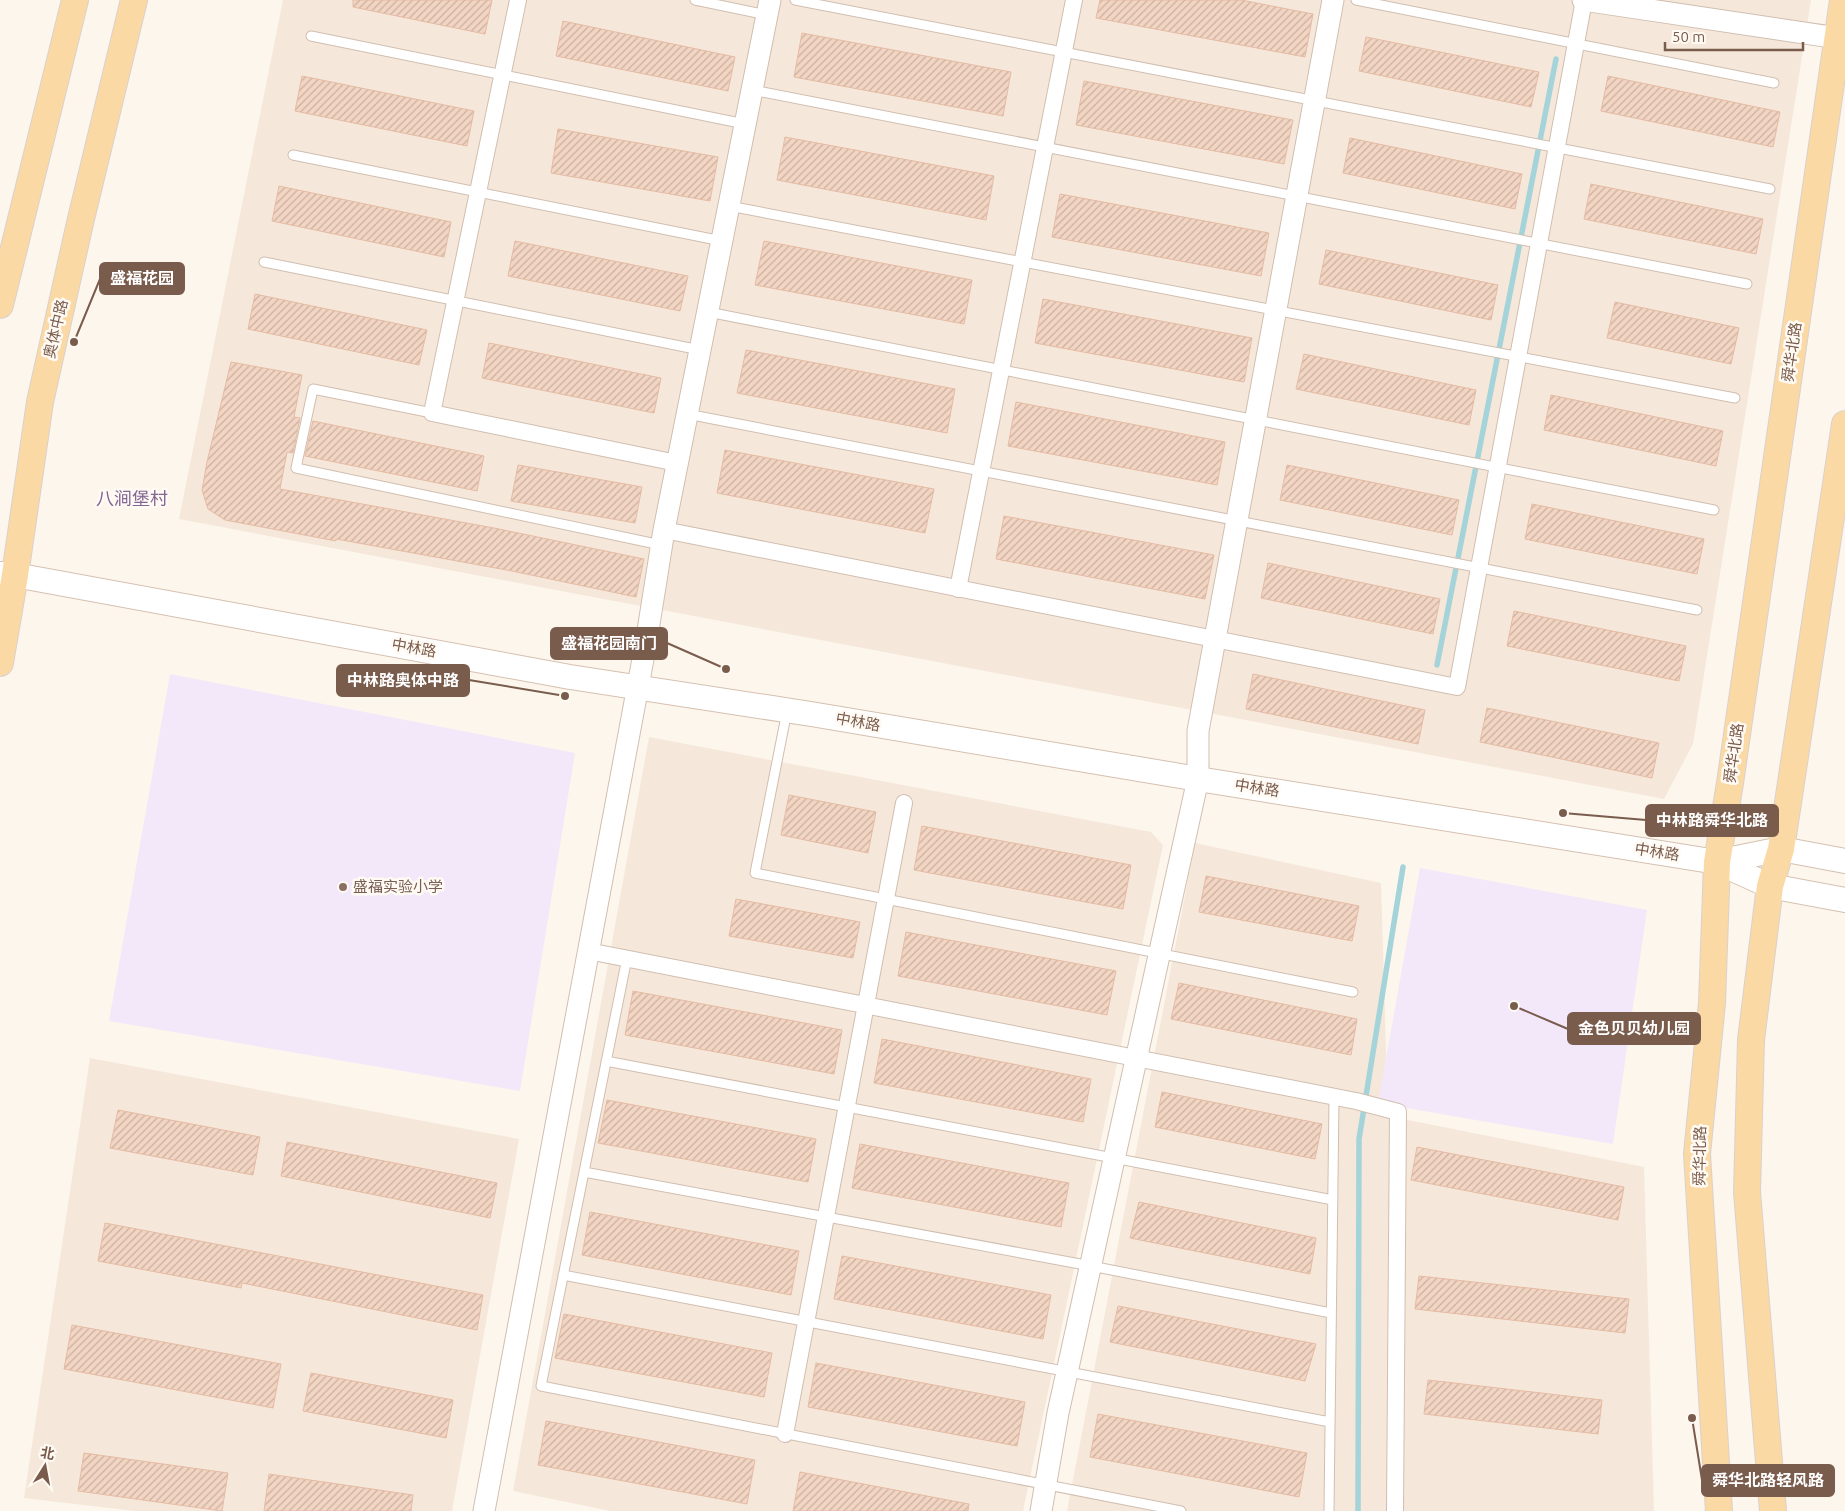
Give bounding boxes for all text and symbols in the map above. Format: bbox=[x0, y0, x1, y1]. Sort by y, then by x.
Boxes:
scale bar bbox=[1665, 20, 1802, 52]
text: 50 m bbox=[1672, 28, 1705, 45]
callout: 盛福花园 bbox=[100, 263, 184, 294]
text: 盛福花园 bbox=[110, 269, 174, 287]
street label: 奥体中路 bbox=[40, 298, 71, 360]
street label: 舜华北路 bbox=[1779, 321, 1804, 383]
district label: 八涧堡村 bbox=[96, 488, 168, 508]
callout: 盛福花园南门 bbox=[551, 628, 667, 659]
text: 盛福花园南门 bbox=[561, 634, 657, 652]
street label: 中林路 bbox=[390, 635, 438, 660]
callout: 中林路奥体中路 bbox=[337, 665, 469, 696]
text: 中林路奥体中路 bbox=[347, 671, 459, 689]
street label: 中林路 bbox=[834, 709, 882, 734]
street label: 舜华北路 bbox=[1721, 722, 1746, 784]
street label: 中林路 bbox=[1234, 776, 1281, 799]
callout: 中林路舜华北路 bbox=[1646, 805, 1778, 836]
text: 中林路舜华北路 bbox=[1656, 811, 1768, 829]
street label: 中林路 bbox=[1634, 840, 1681, 863]
place label: 盛福实验小学 bbox=[353, 878, 443, 895]
marker: 盛福实验小学 bbox=[337, 881, 349, 893]
callout: 金色贝贝幼儿园 bbox=[1568, 1013, 1700, 1044]
text: 金色贝贝幼儿园 bbox=[1578, 1019, 1690, 1037]
street label: 舜华北路 bbox=[1690, 1126, 1709, 1186]
north arrow bbox=[20, 1441, 70, 1491]
text: 北 bbox=[39, 1444, 56, 1462]
callout: 舜华北路轻风路 bbox=[1702, 1465, 1834, 1496]
text: 舜华北路轻风路 bbox=[1712, 1471, 1824, 1489]

